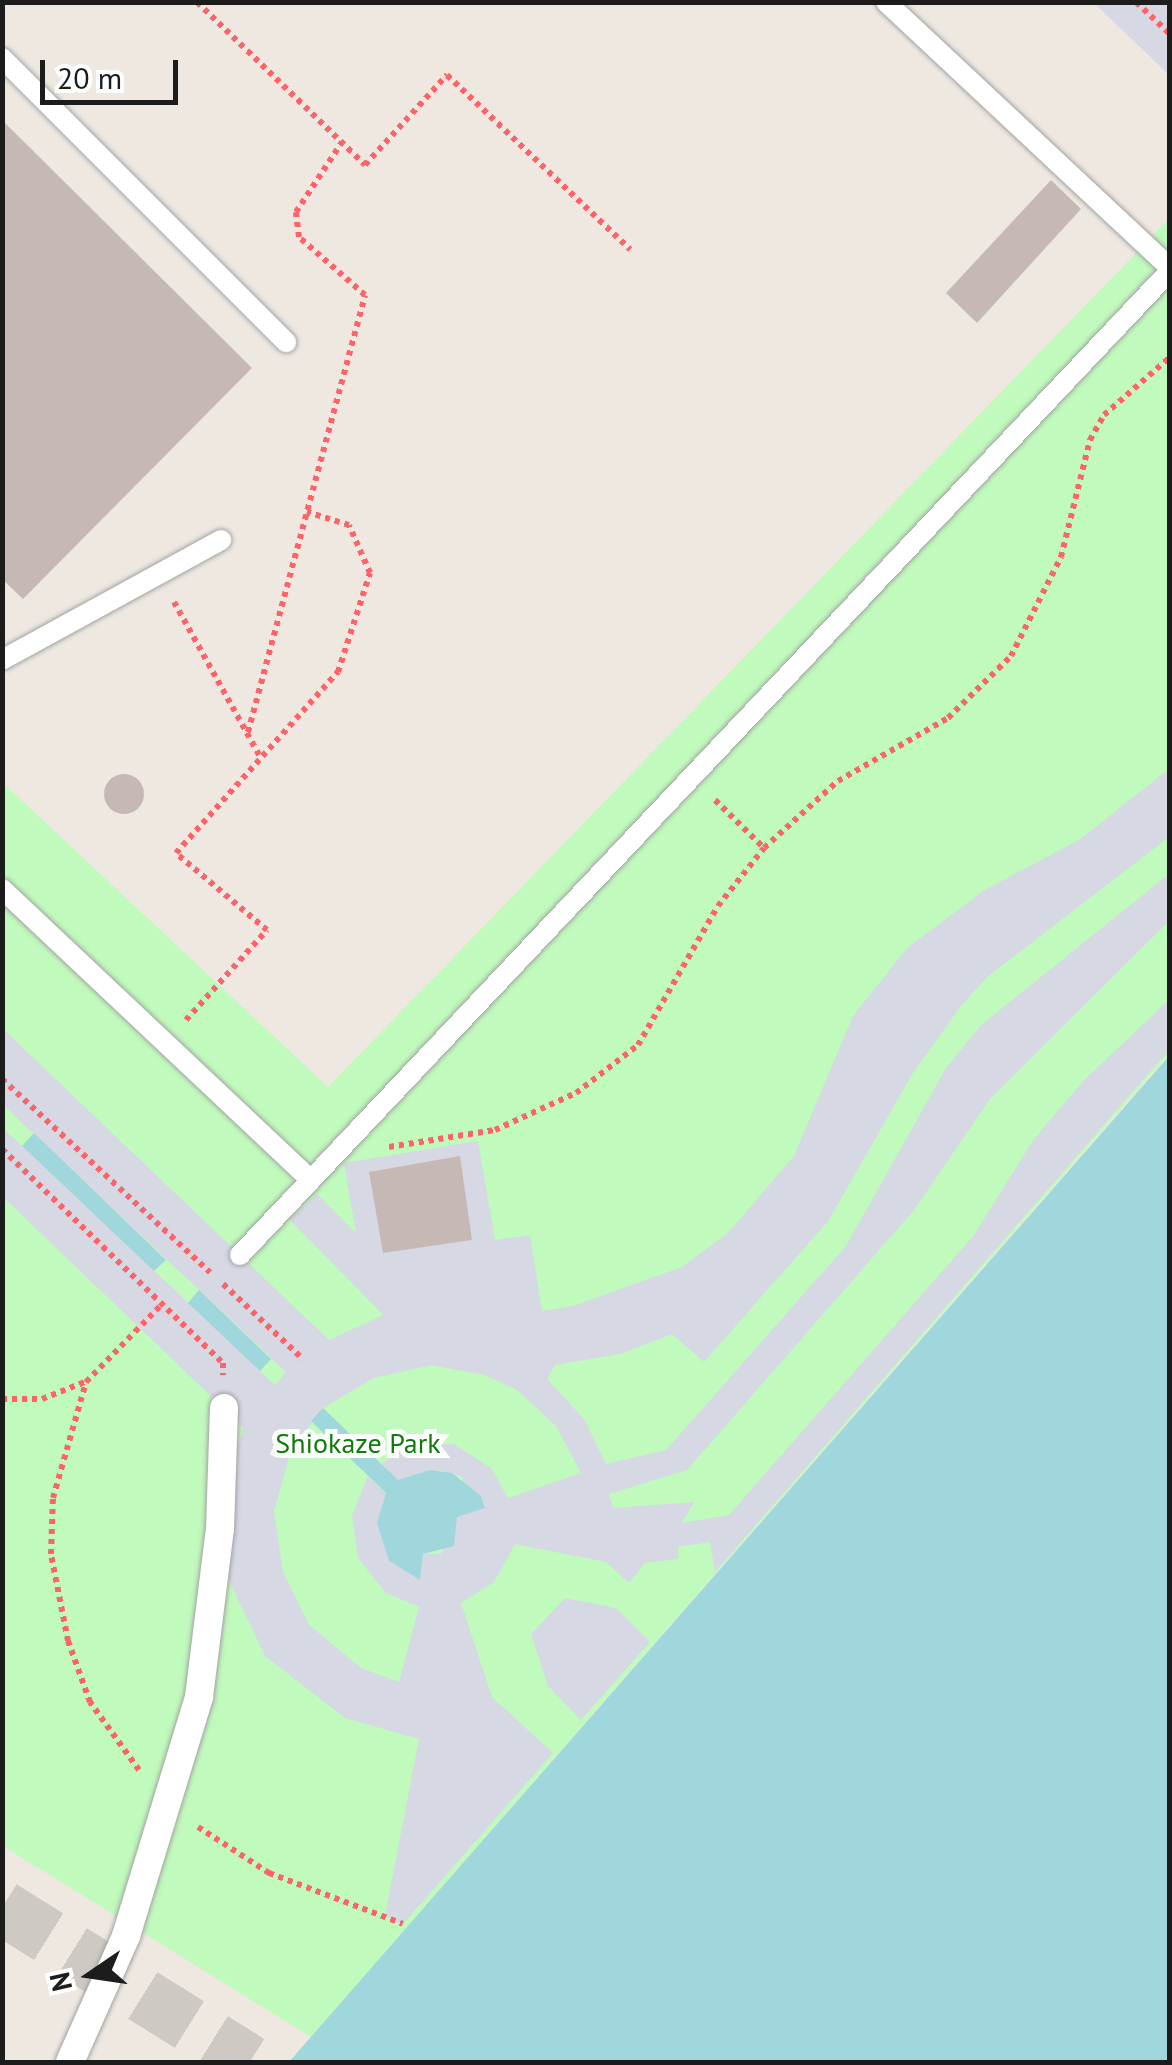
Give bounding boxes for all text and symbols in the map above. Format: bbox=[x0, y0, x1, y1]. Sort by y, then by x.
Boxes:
scale bar bbox=[45, 40, 182, 102]
text: 20 m bbox=[57, 58, 122, 97]
park label: Shiokaze Park bbox=[275, 1426, 441, 1460]
north arrow bbox=[40, 1925, 140, 2025]
text: N bbox=[40, 1969, 80, 1995]

